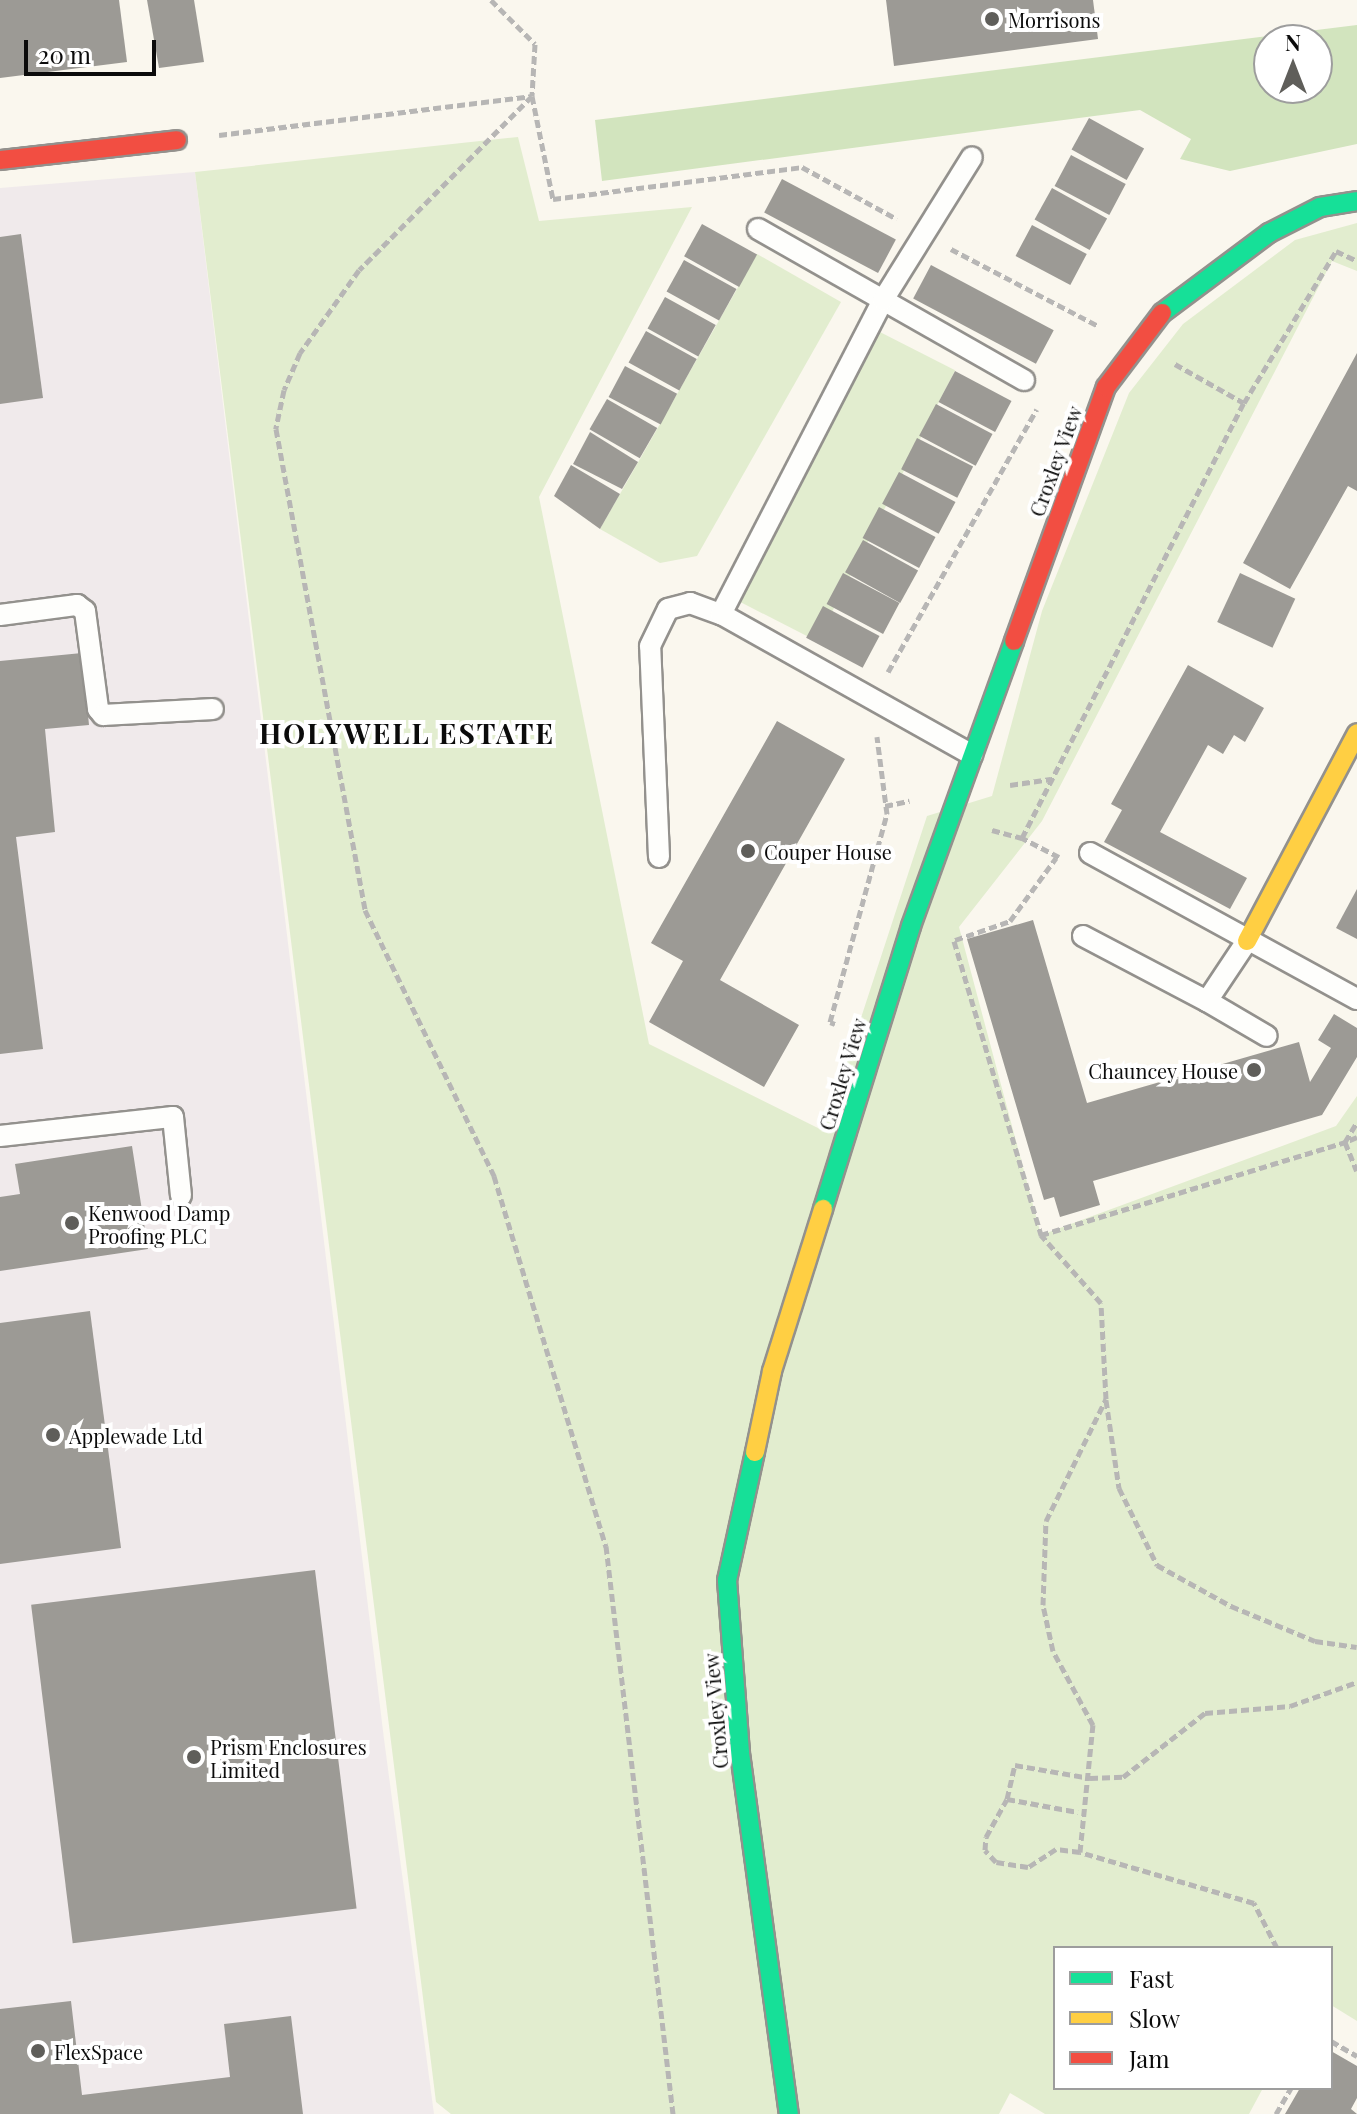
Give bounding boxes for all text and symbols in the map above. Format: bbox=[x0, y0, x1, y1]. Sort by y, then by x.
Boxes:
place label: Morrisons bbox=[1008, 7, 1100, 31]
marker: Morrisons bbox=[983, 10, 1001, 28]
scale bar bbox=[28, 24, 160, 74]
north arrow bbox=[1253, 24, 1333, 104]
text: N bbox=[1285, 27, 1301, 57]
text: 20 m bbox=[38, 38, 91, 70]
street label: Croxley View bbox=[1024, 402, 1086, 520]
district label: HOLYWELL ESTATE bbox=[259, 716, 555, 750]
place label: Couper House bbox=[764, 839, 892, 863]
marker: Couper House bbox=[739, 842, 757, 860]
street label: Croxley View bbox=[813, 1014, 871, 1134]
place label: Chauncey House bbox=[1088, 1058, 1238, 1082]
marker: Chauncey House bbox=[1245, 1061, 1263, 1079]
place label: Kenwood Damp Proofing PLC bbox=[88, 1200, 230, 1247]
marker: Kenwood Damp Proofing PLC bbox=[63, 1214, 81, 1232]
place label: Applewade Ltd bbox=[69, 1423, 203, 1447]
marker: Applewade Ltd bbox=[44, 1426, 62, 1444]
street label: Croxley View bbox=[698, 1652, 732, 1770]
place label: Prism Enclosures Limited bbox=[210, 1734, 367, 1781]
marker: Prism Enclosures Limited bbox=[185, 1748, 203, 1766]
legend bbox=[1053, 1946, 1333, 2090]
text: Fast bbox=[1129, 1962, 1174, 1994]
text: Slow bbox=[1129, 2002, 1180, 2034]
place label: FlexSpace bbox=[54, 2039, 143, 2063]
marker: FlexSpace bbox=[29, 2042, 47, 2060]
text: Jam bbox=[1129, 2042, 1170, 2074]

